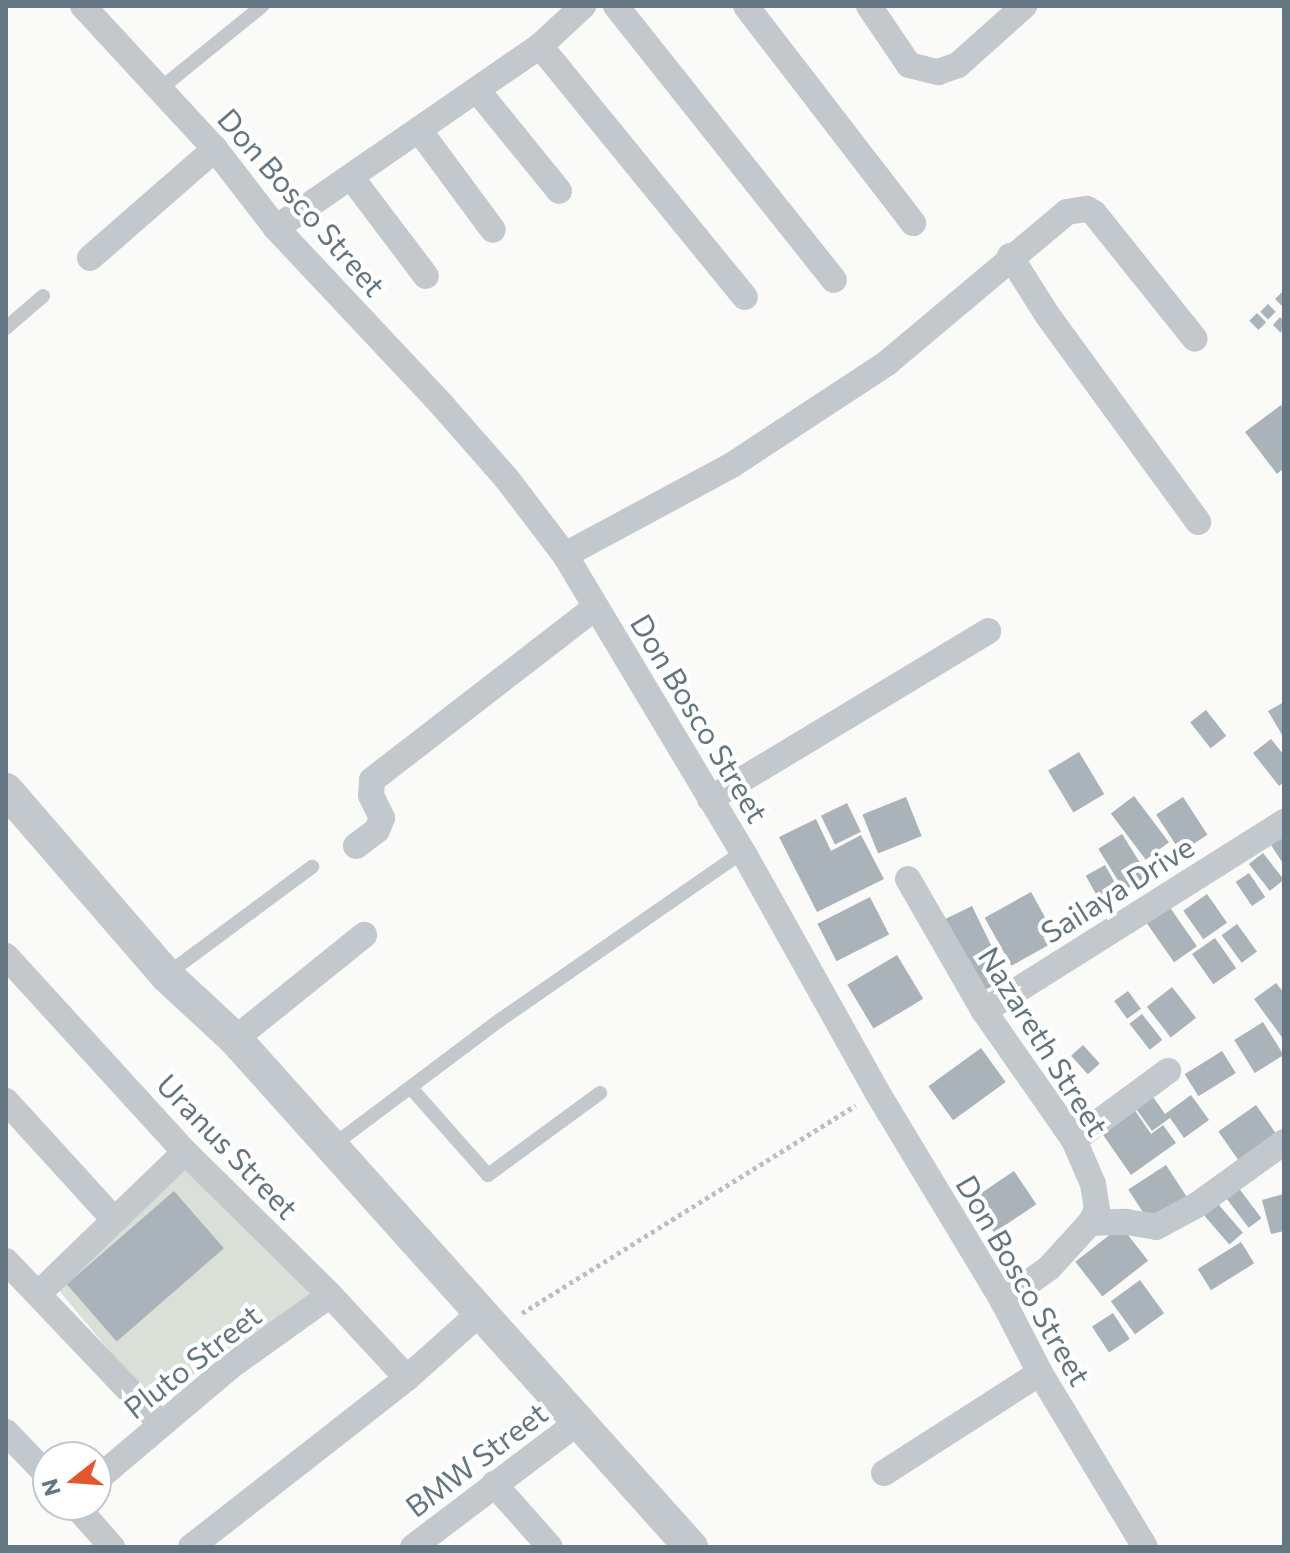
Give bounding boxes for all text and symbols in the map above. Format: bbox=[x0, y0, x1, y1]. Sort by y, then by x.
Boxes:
street label: Don Bosco Street bbox=[211, 101, 393, 303]
street label: Don Bosco Street bbox=[624, 607, 776, 829]
street label: Sailaya Drive bbox=[1034, 828, 1200, 950]
street label: Nazareth Street bbox=[972, 940, 1116, 1142]
street label: Uranus Street bbox=[150, 1066, 306, 1226]
street label: Don Bosco Street bbox=[949, 1168, 1099, 1392]
street label: Pluto Street bbox=[116, 1296, 268, 1426]
street label: BMW Street bbox=[398, 1394, 554, 1524]
north arrow bbox=[32, 1441, 112, 1521]
text: N bbox=[35, 1476, 66, 1499]

